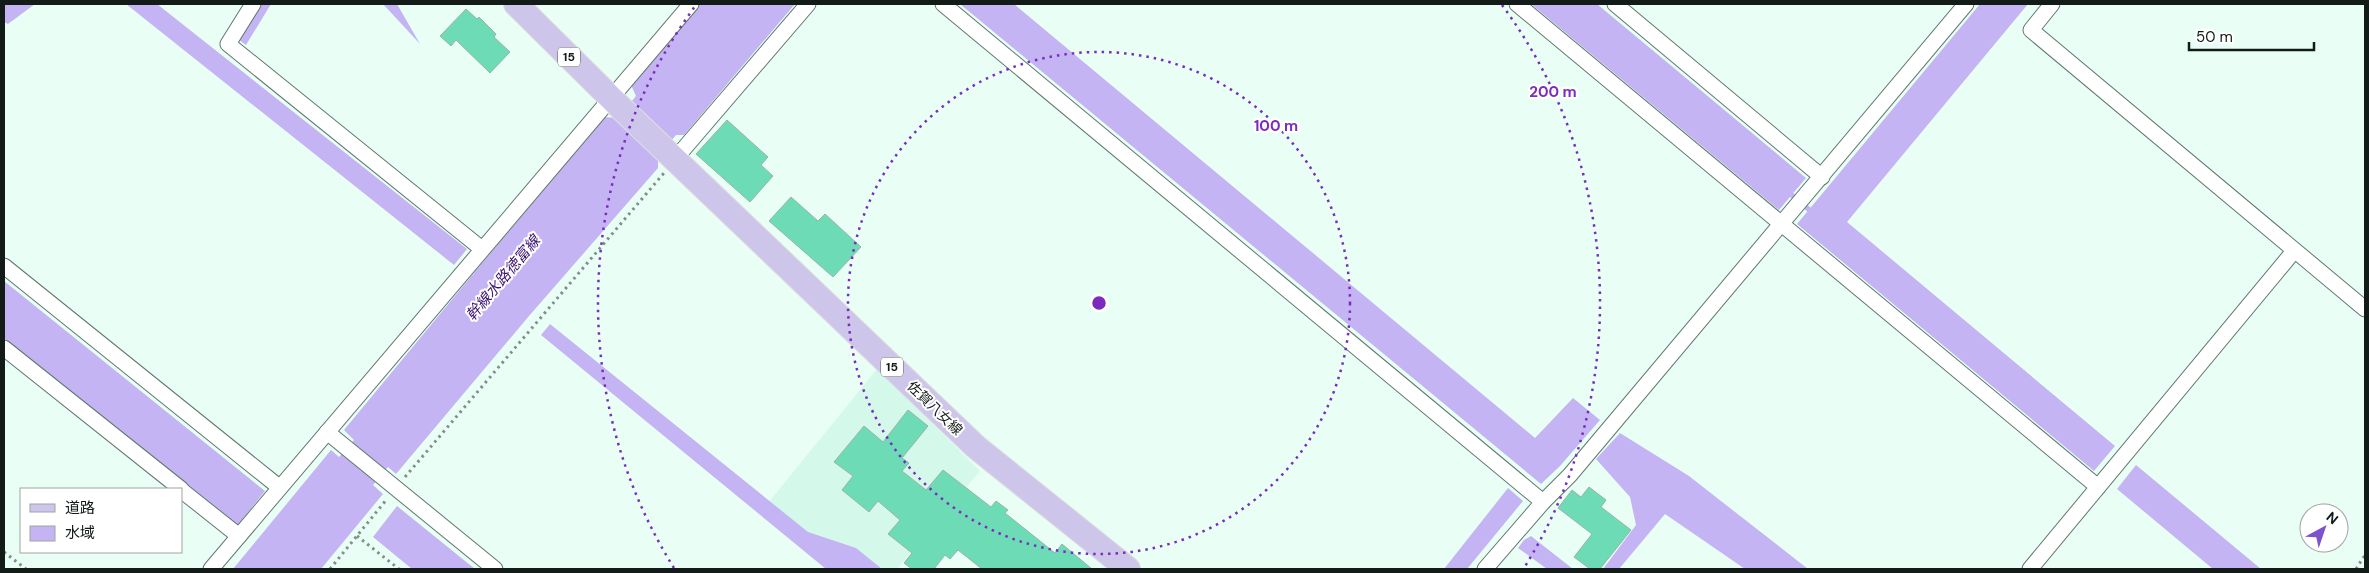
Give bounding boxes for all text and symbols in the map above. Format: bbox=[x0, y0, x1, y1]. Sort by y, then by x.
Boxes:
scale bar bbox=[2189, 20, 2314, 52]
text: 50 m bbox=[2196, 27, 2233, 47]
road number: 15 bbox=[558, 48, 580, 66]
text: 200 m bbox=[1529, 82, 1577, 102]
text: 100 m bbox=[1254, 116, 1298, 136]
water label: 幹線水路徳富線 bbox=[462, 230, 546, 325]
centre of rings bbox=[1090, 294, 1108, 312]
road number: 15 bbox=[881, 358, 903, 377]
street label: 佐賀八女線 bbox=[904, 377, 966, 439]
legend bbox=[20, 488, 182, 553]
text: 道路 bbox=[65, 498, 95, 518]
north arrow bbox=[2299, 503, 2349, 553]
text: N bbox=[2323, 508, 2342, 528]
text: 水域 bbox=[65, 523, 95, 543]

